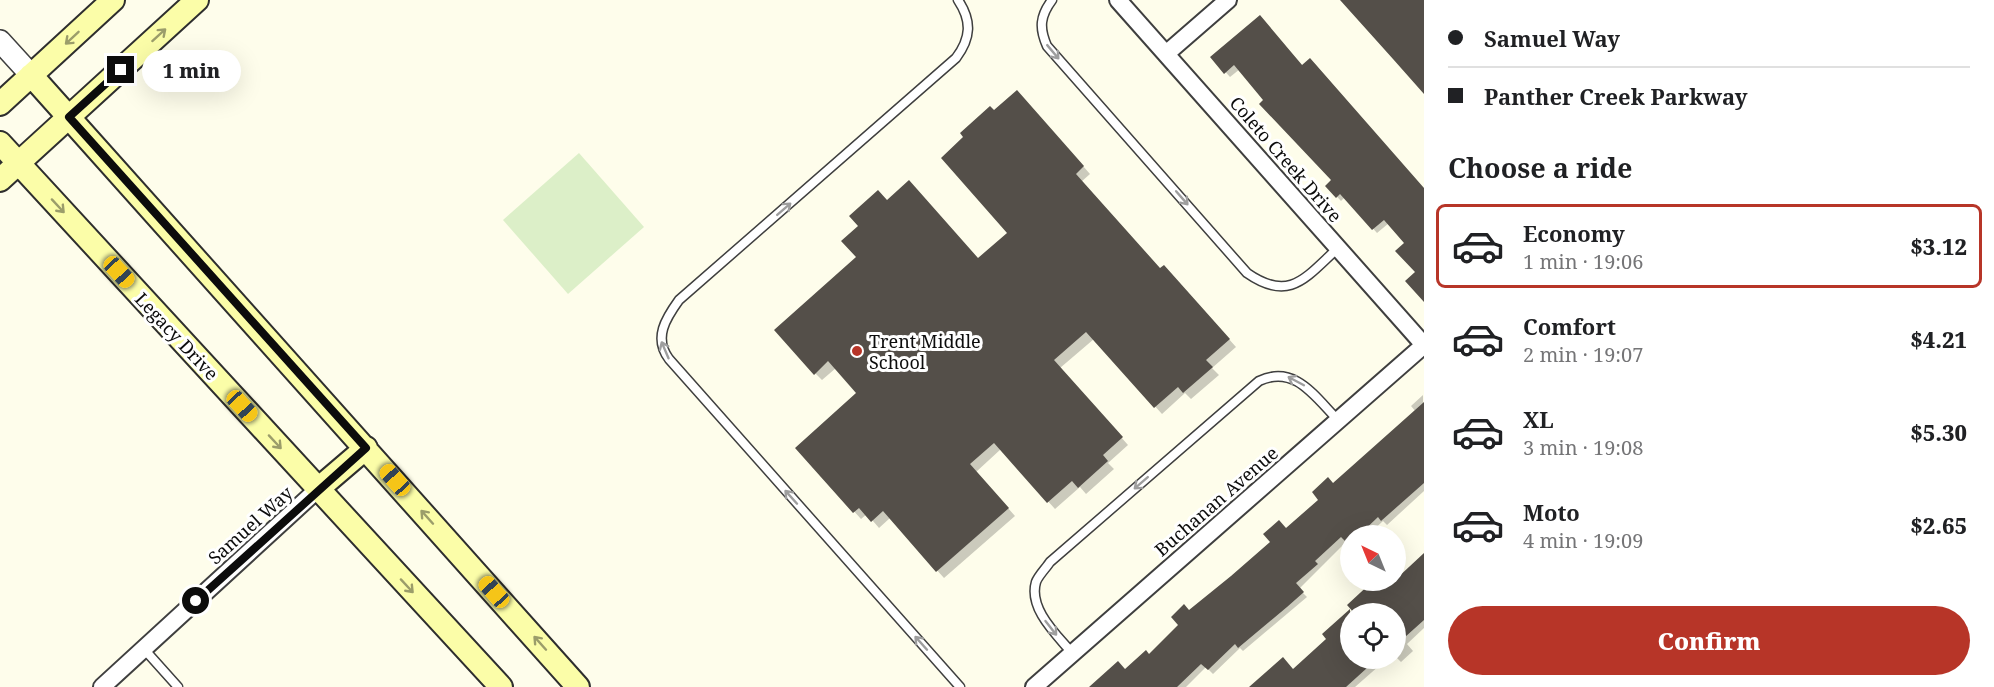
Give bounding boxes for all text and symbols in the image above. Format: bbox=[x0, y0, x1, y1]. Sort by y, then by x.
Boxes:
text: Samuel Way bbox=[1484, 23, 1620, 53]
one-way arrow bbox=[151, 28, 166, 42]
one-way arrow bbox=[65, 31, 80, 45]
one-way arrow bbox=[1046, 44, 1060, 59]
callout: 1 min bbox=[142, 49, 241, 91]
route end bbox=[107, 56, 134, 83]
text: 1 min bbox=[163, 57, 220, 84]
text: Panther Creek Parkway bbox=[1484, 81, 1748, 111]
street label: Coleto Creek Drive bbox=[1225, 91, 1347, 227]
text: Choose a ride bbox=[1448, 149, 1633, 186]
one-way arrow bbox=[1175, 190, 1189, 205]
one-way arrow bbox=[51, 198, 65, 213]
one-way arrow bbox=[776, 202, 791, 216]
text: Economy bbox=[1523, 218, 1625, 248]
icon: car bbox=[1451, 219, 1505, 273]
text: $3.12 bbox=[1910, 231, 1967, 261]
text: 1 min · 19:06 bbox=[1523, 248, 1643, 275]
car bbox=[100, 253, 138, 291]
street label: Legacy Drive bbox=[130, 287, 224, 385]
text: Comfort bbox=[1523, 311, 1616, 341]
icon: car bbox=[1451, 312, 1505, 366]
text: $4.21 bbox=[1910, 324, 1967, 354]
place label: Trent Middle School bbox=[869, 329, 981, 374]
one-way arrow bbox=[659, 341, 670, 359]
text: 2 min · 19:07 bbox=[1523, 341, 1643, 368]
marker: Trent Middle School bbox=[850, 344, 864, 358]
one-way arrow bbox=[1287, 374, 1305, 386]
car bbox=[223, 387, 261, 425]
text: XL bbox=[1523, 404, 1554, 434]
icon: car bbox=[1451, 405, 1505, 459]
text: $5.30 bbox=[1910, 417, 1967, 447]
text: 3 min · 19:08 bbox=[1523, 434, 1643, 461]
one-way arrow bbox=[268, 435, 282, 450]
street label: Buchanan Avenue bbox=[1149, 441, 1283, 561]
car bbox=[376, 461, 414, 499]
one-way arrow bbox=[1134, 476, 1149, 490]
street label: Samuel Way bbox=[203, 480, 298, 569]
one-way arrow bbox=[784, 490, 798, 505]
text: Moto bbox=[1523, 497, 1580, 527]
icon: car bbox=[1451, 498, 1505, 552]
one-way arrow bbox=[420, 510, 434, 525]
text: $2.65 bbox=[1910, 510, 1967, 540]
north arrow bbox=[1340, 525, 1406, 591]
map controls bbox=[1340, 525, 1406, 669]
text: 4 min · 19:09 bbox=[1523, 527, 1643, 554]
car bbox=[475, 573, 513, 611]
one-way arrow bbox=[400, 578, 415, 593]
route start bbox=[182, 587, 209, 614]
button: locate bbox=[1340, 603, 1406, 669]
button: Confirm bbox=[1448, 606, 1970, 675]
one-way arrow bbox=[1045, 619, 1058, 635]
one-way arrow bbox=[533, 636, 547, 651]
one-way arrow bbox=[914, 636, 928, 651]

